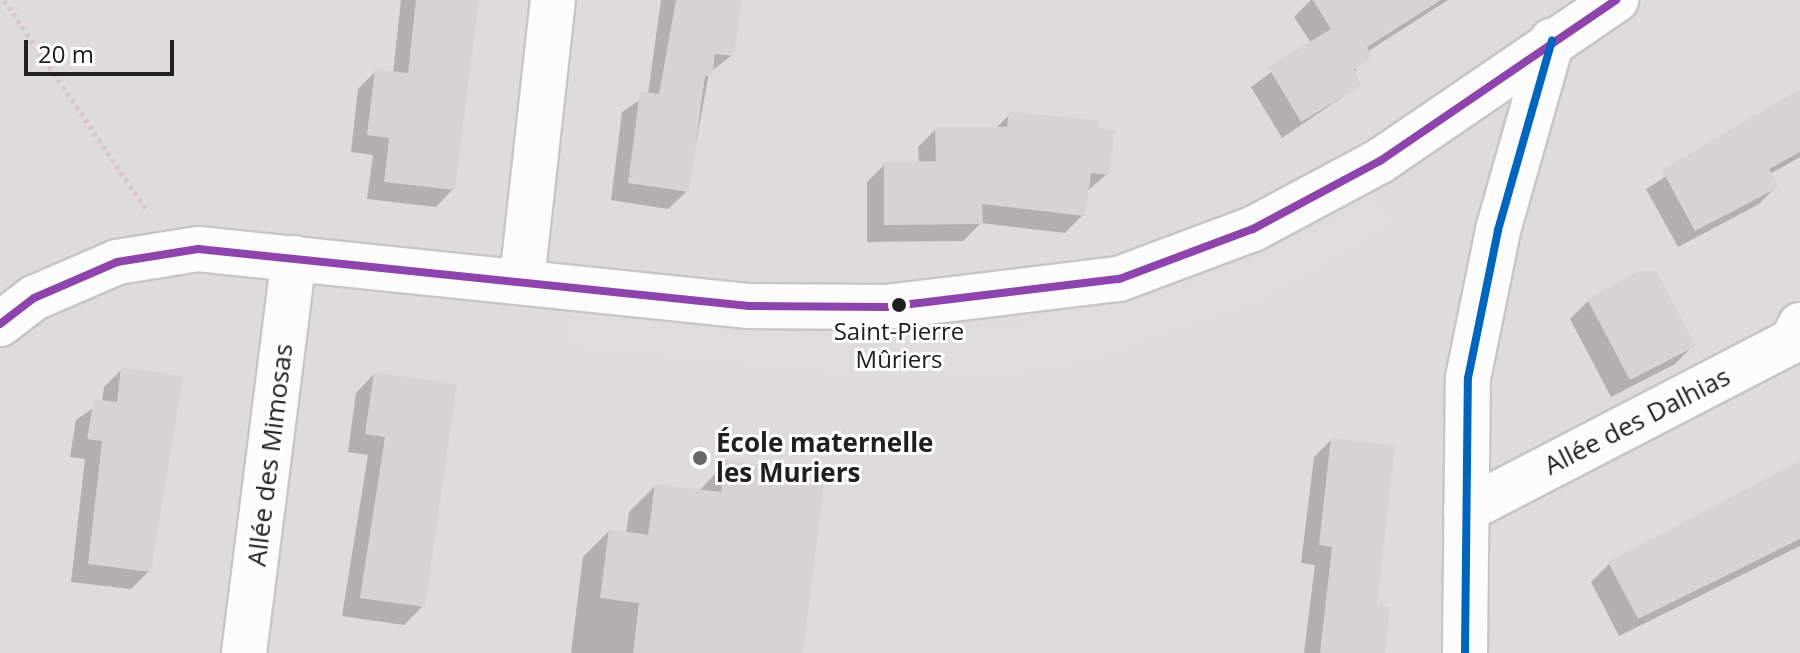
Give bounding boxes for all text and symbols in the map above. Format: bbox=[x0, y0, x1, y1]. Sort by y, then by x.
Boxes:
scale bar bbox=[28, 24, 178, 74]
text: 20 m bbox=[38, 37, 94, 70]
marker: Saint-Pierre Mûriers bbox=[891, 297, 907, 313]
place label: Saint-Pierre Mûriers bbox=[834, 317, 964, 373]
street label: Allée des Mimosas bbox=[241, 342, 299, 568]
street label: Allée des Dalhias bbox=[1539, 361, 1735, 481]
place label: École maternelle les Muriers bbox=[716, 427, 933, 488]
marker: École maternelle les Muriers bbox=[691, 449, 709, 467]

